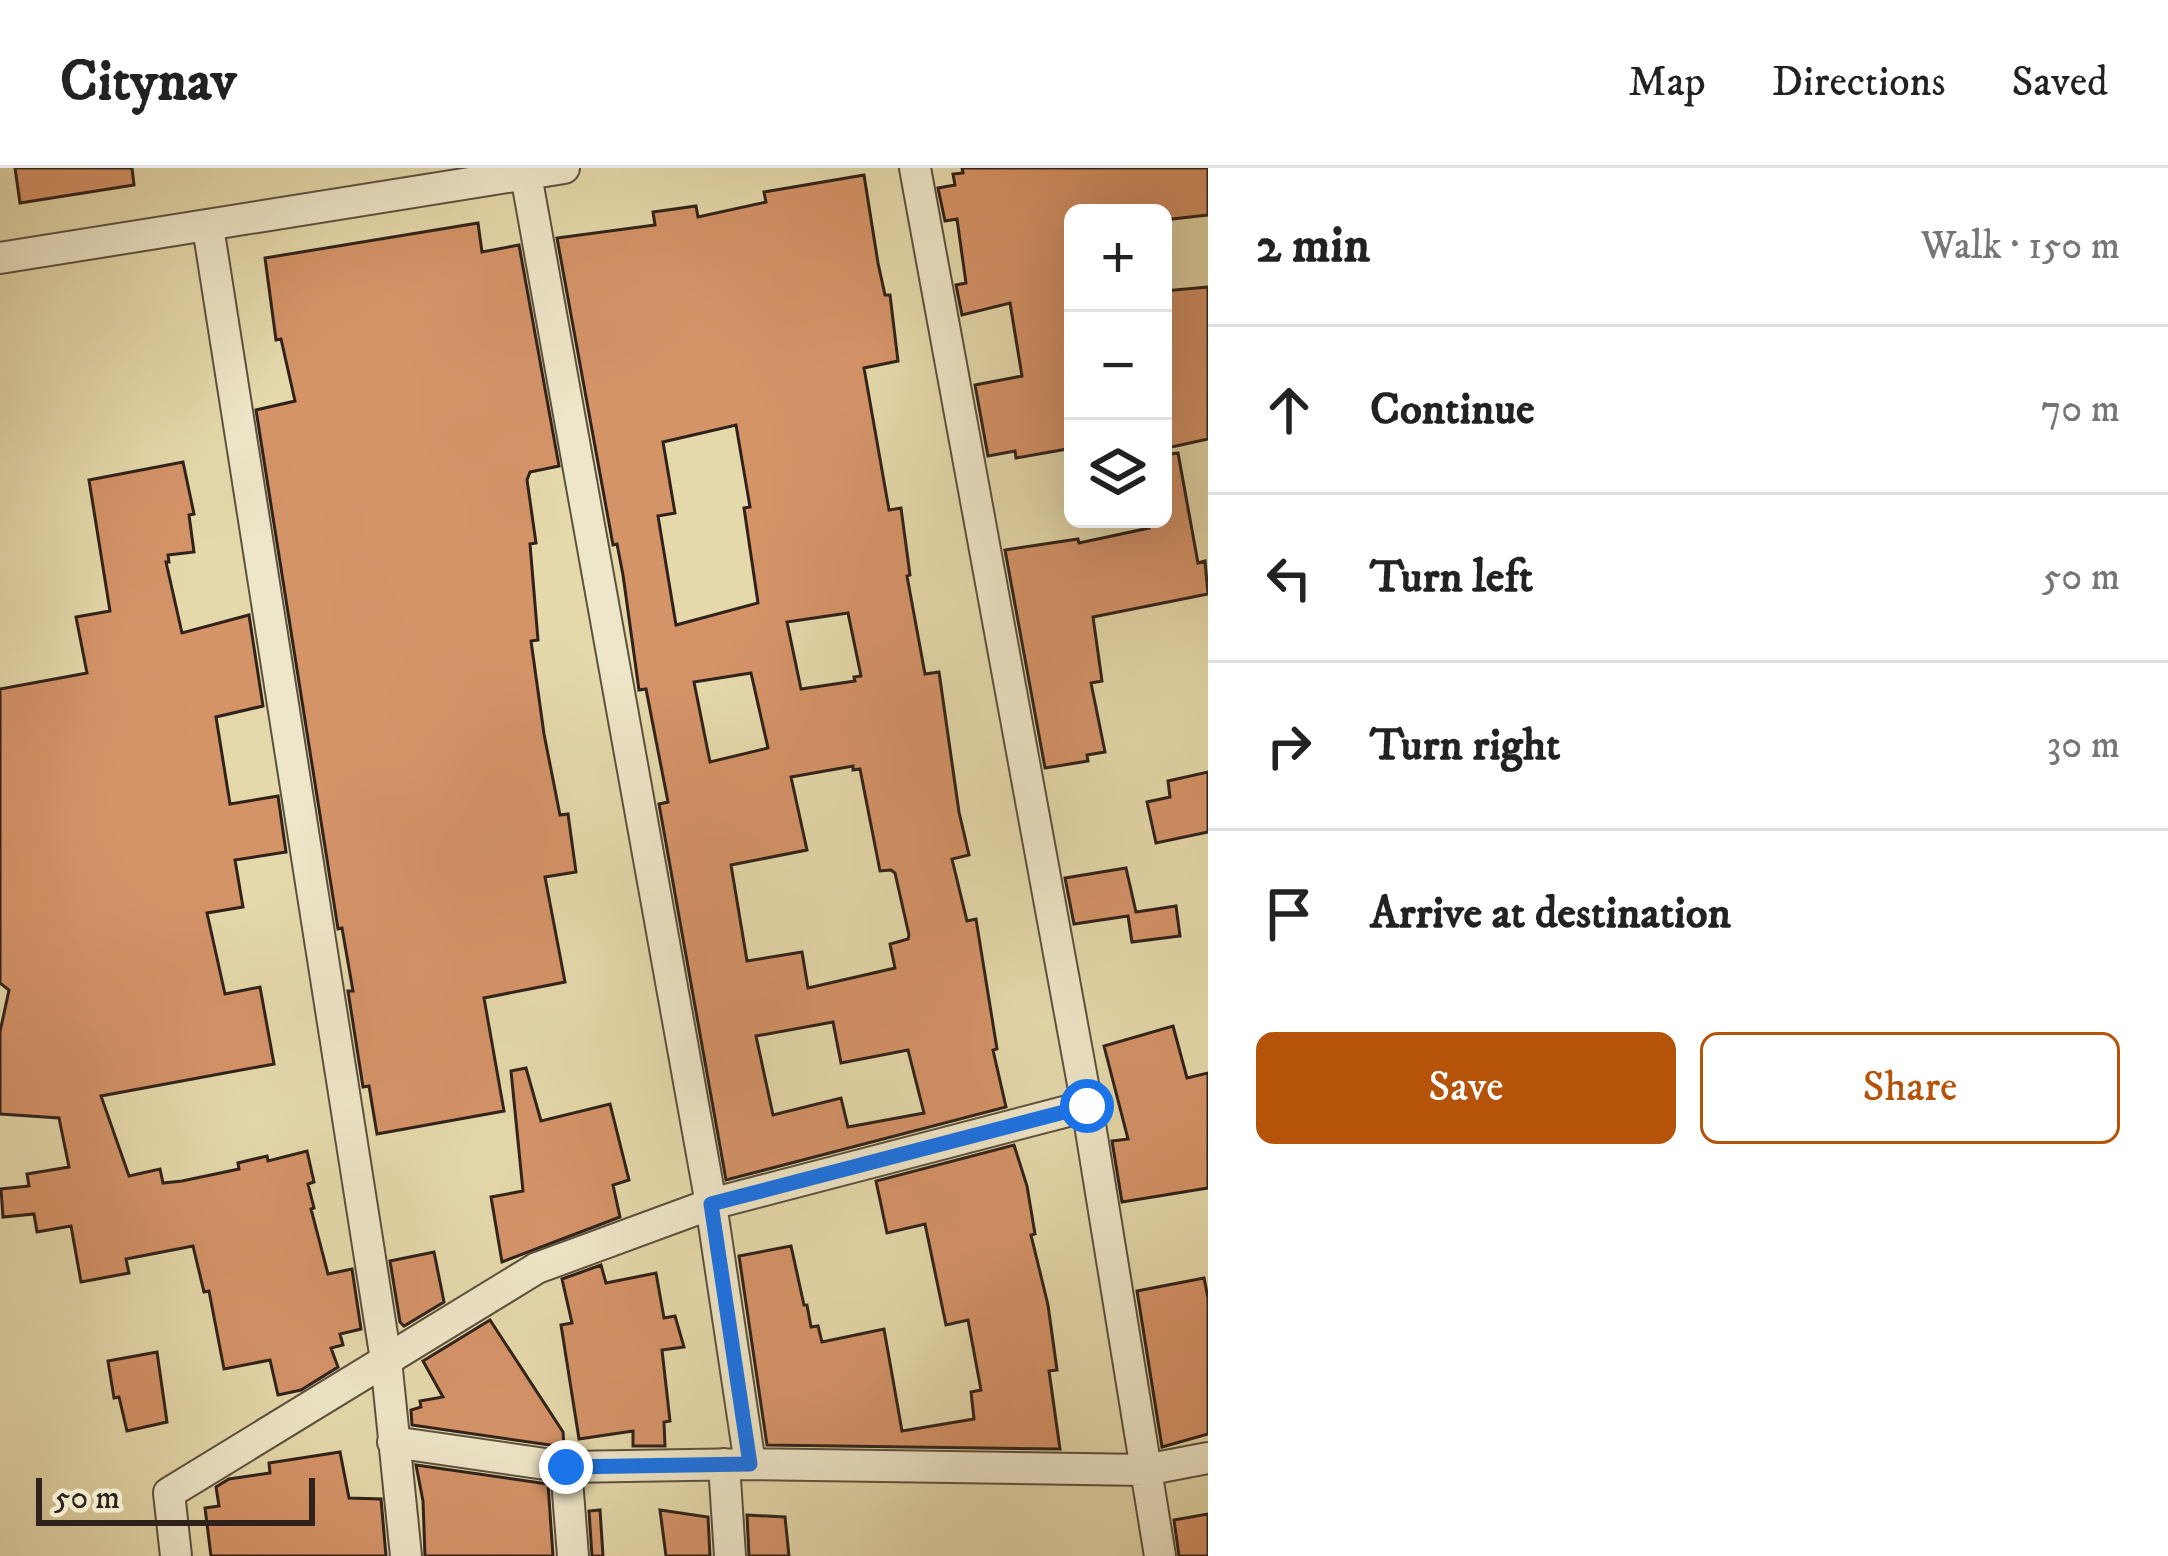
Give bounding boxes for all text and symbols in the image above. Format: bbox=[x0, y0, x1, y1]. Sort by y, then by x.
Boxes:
text: Citynav bbox=[60, 47, 236, 118]
text: Map bbox=[1628, 57, 1706, 109]
text: Directions bbox=[1772, 57, 1946, 109]
text: Saved bbox=[2012, 57, 2108, 109]
map controls bbox=[1064, 204, 1172, 528]
button: + bbox=[1064, 204, 1172, 312]
text: 2 min bbox=[1256, 214, 1370, 278]
text: Walk · 150 m bbox=[1921, 222, 2120, 271]
button: − bbox=[1064, 312, 1172, 420]
icon: ahead bbox=[1256, 377, 1322, 443]
text: Continue bbox=[1370, 382, 1535, 438]
text: 70 m bbox=[2041, 385, 2120, 434]
button: layers bbox=[1064, 420, 1172, 528]
icon: left bbox=[1256, 545, 1322, 611]
text: Turn left bbox=[1370, 550, 1533, 606]
text: 50 m bbox=[2042, 553, 2120, 602]
icon: right bbox=[1256, 713, 1322, 779]
text: Turn right bbox=[1370, 718, 1560, 774]
text: 30 m bbox=[2047, 721, 2120, 770]
icon: arrive bbox=[1256, 881, 1322, 947]
text: Arrive at destination bbox=[1370, 886, 1731, 942]
button: Save bbox=[1256, 1032, 1676, 1144]
button: Share bbox=[1700, 1032, 2120, 1144]
route start bbox=[1060, 1079, 1114, 1133]
route end bbox=[539, 1440, 593, 1494]
scale bar bbox=[36, 1472, 315, 1525]
text: 50 m bbox=[54, 1478, 120, 1519]

